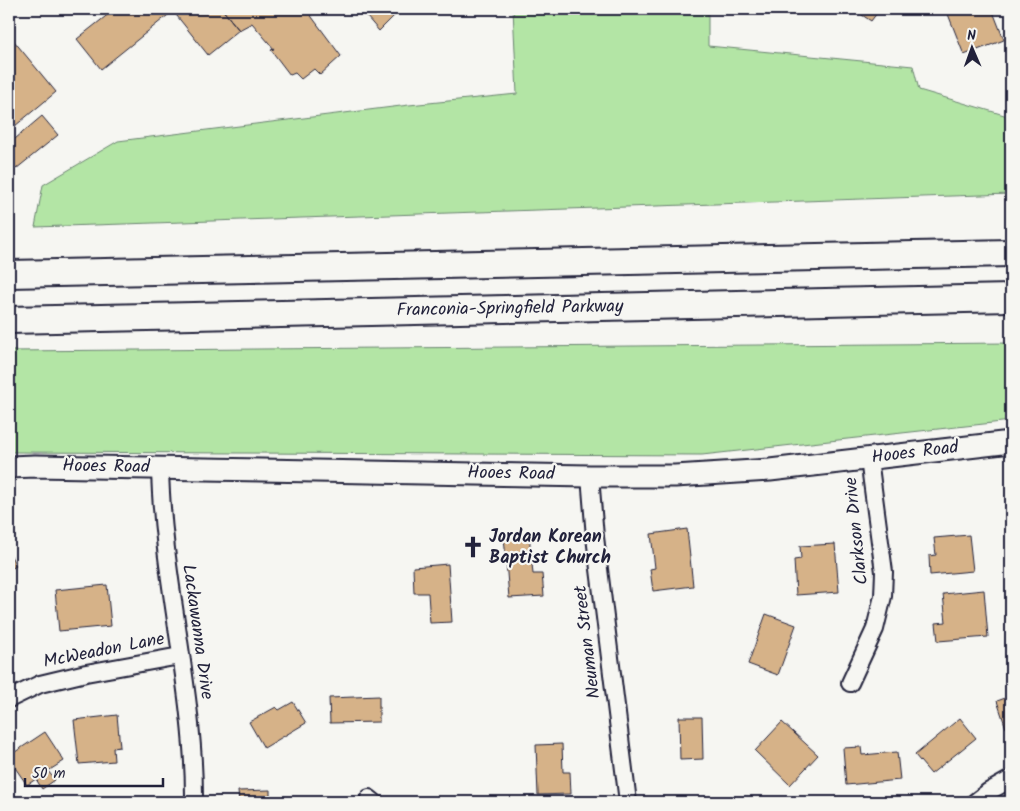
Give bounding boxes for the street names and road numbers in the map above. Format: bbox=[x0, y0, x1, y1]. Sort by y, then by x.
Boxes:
street label: Franconia-Springfield Parkway bbox=[396, 293, 624, 325]
street label: Hooes Road bbox=[870, 433, 961, 473]
street label: Hooes Road bbox=[62, 452, 151, 482]
street label: Hooes Road bbox=[467, 459, 556, 489]
street label: Clarkson Drive bbox=[837, 476, 877, 586]
street label: Lackawanna Drive bbox=[173, 563, 221, 701]
street label: Neuman Street bbox=[567, 583, 609, 700]
street label: McWeadon Lane bbox=[41, 625, 167, 677]

